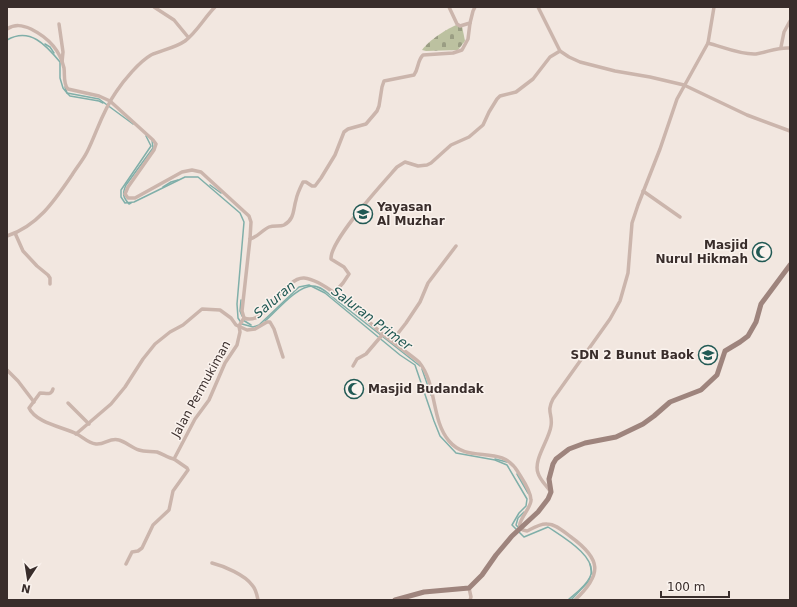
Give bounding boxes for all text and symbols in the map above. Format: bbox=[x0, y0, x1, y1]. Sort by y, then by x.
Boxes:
place label: Yayasan Al Muzhar bbox=[376, 200, 445, 228]
school or university icon: Yayasan Al Muzhar bbox=[352, 203, 374, 225]
place label: Masjid Nurul Hikmah bbox=[655, 238, 748, 266]
mosque icon: Masjid Nurul Hikmah bbox=[751, 241, 773, 263]
water label: Saluran bbox=[250, 278, 298, 321]
water label: Saluran Primer bbox=[329, 283, 416, 354]
street label: Jalan Permukiman bbox=[168, 338, 233, 441]
school or university icon: SDN 2 Bunut Baok bbox=[697, 344, 719, 366]
place label: SDN 2 Bunut Baok bbox=[570, 348, 695, 362]
mosque icon: Masjid Budandak bbox=[343, 378, 365, 400]
place label: Masjid Budandak bbox=[368, 382, 485, 396]
north arrow bbox=[8, 559, 48, 599]
scale bar bbox=[661, 573, 729, 599]
text: 100 m bbox=[667, 580, 705, 594]
text: N bbox=[20, 581, 32, 596]

